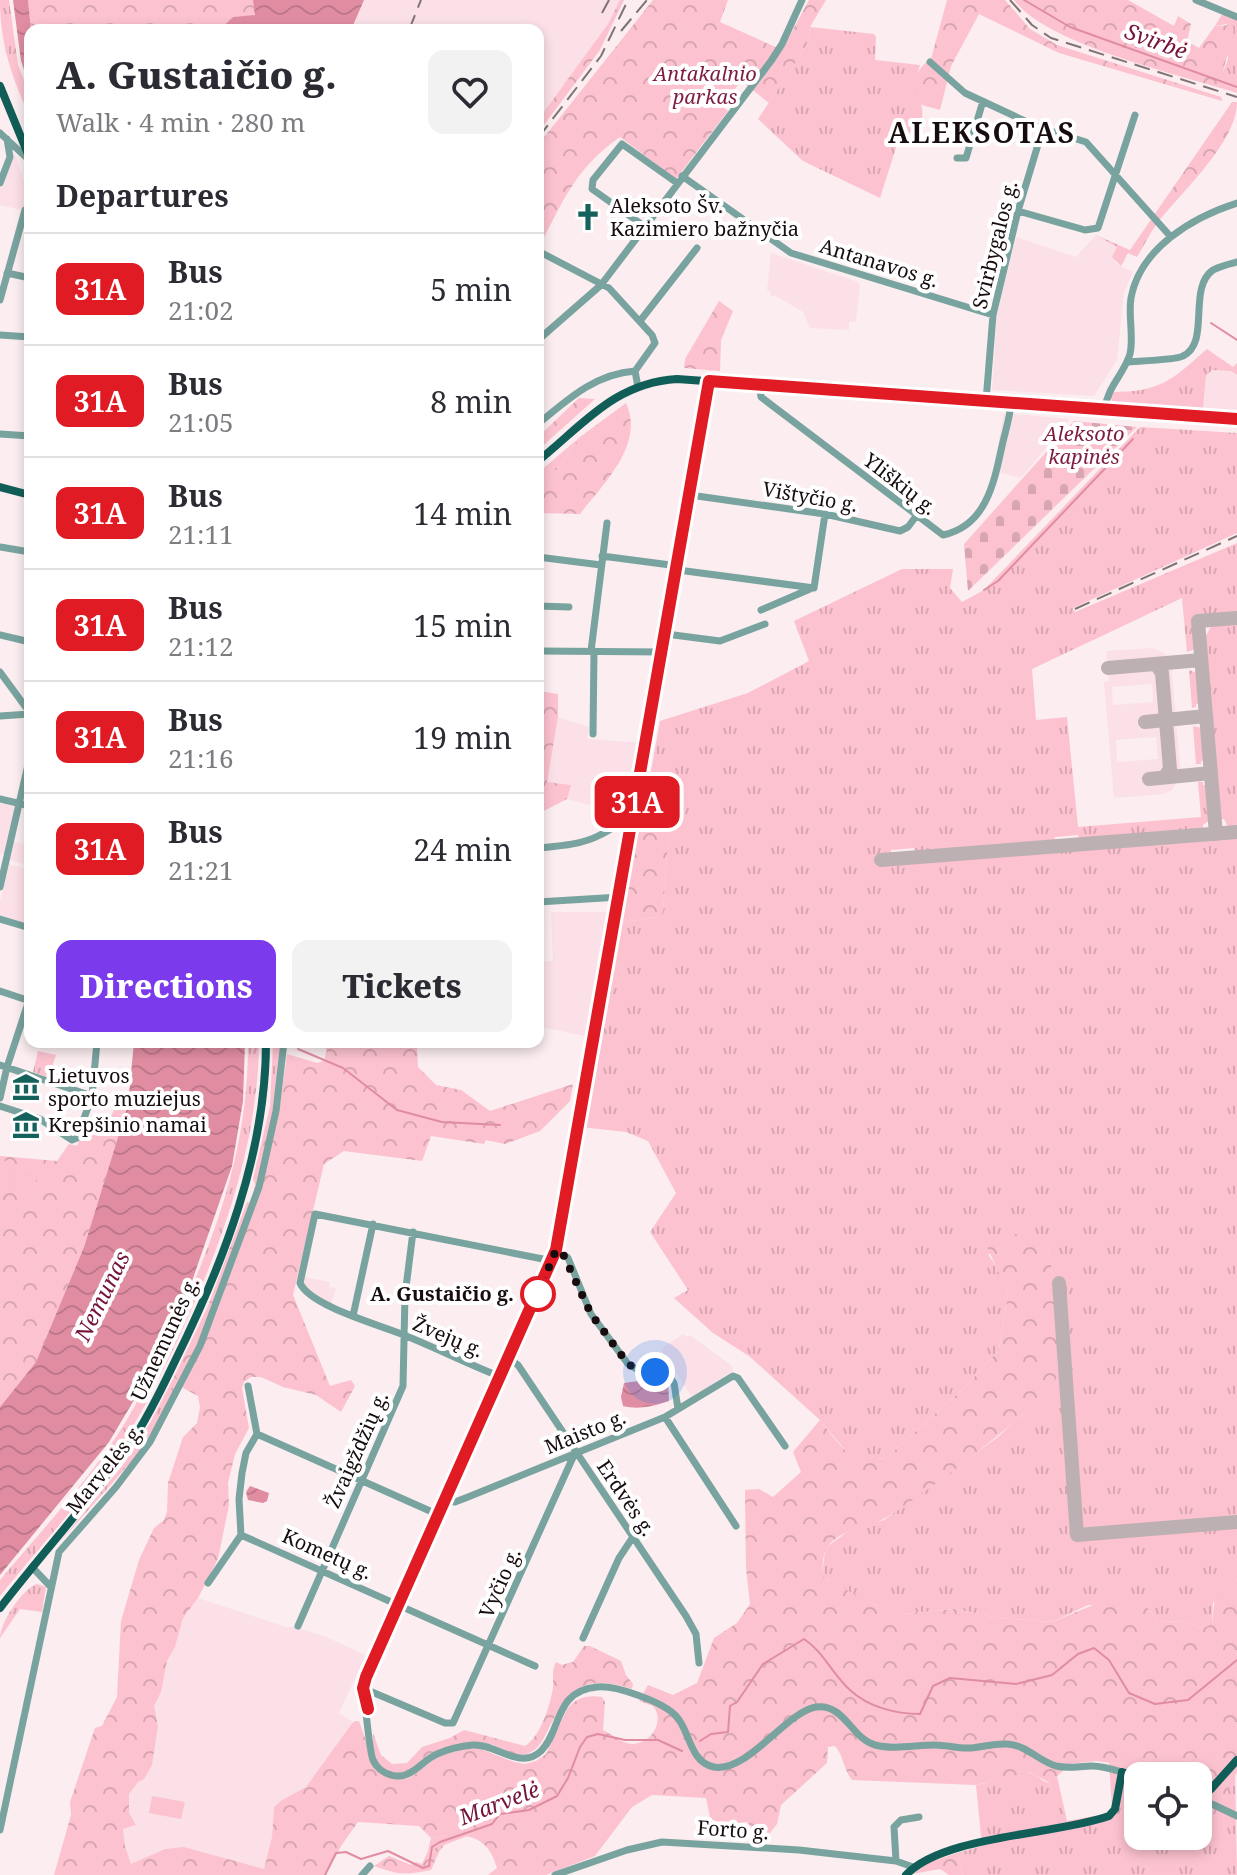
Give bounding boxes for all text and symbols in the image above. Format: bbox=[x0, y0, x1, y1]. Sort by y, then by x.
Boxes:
water label: Svirbė bbox=[1121, 15, 1192, 65]
text: A. Gustaičio g. bbox=[56, 48, 337, 100]
button: heart bbox=[428, 50, 512, 134]
park label: Antakalnio parkas bbox=[651, 60, 757, 110]
text: Walk · 4 min · 280 m bbox=[56, 104, 305, 140]
district label: ALEKSOTAS bbox=[888, 113, 1076, 151]
text: Departures bbox=[56, 175, 229, 216]
street label: Svirbygalos g. bbox=[966, 178, 1023, 312]
place label: Aleksoto Šv. Kazimiero bažnyčia bbox=[610, 192, 799, 242]
church icon: Aleksoto Šv. Kazimiero bažnyčia bbox=[573, 202, 603, 232]
street label: Antanavos g. bbox=[817, 232, 942, 293]
text: Bus bbox=[168, 251, 223, 292]
text: 5 min bbox=[430, 269, 512, 310]
text: 31A bbox=[74, 270, 126, 308]
text: 21:02 bbox=[168, 292, 234, 328]
text: Bus bbox=[168, 363, 223, 404]
text: 8 min bbox=[430, 381, 512, 422]
text: 31A bbox=[74, 382, 126, 420]
text: 21:05 bbox=[168, 404, 234, 440]
park label: Aleksoto kapinės bbox=[1041, 420, 1125, 470]
street label: Yliškių g. bbox=[857, 446, 942, 521]
text: Bus bbox=[168, 475, 223, 516]
street label: Vištyčio g. bbox=[760, 475, 860, 518]
text: 14 min bbox=[413, 493, 512, 534]
text: 31A bbox=[74, 494, 126, 532]
text: 21:11 bbox=[168, 516, 234, 552]
text: Bus bbox=[168, 587, 223, 628]
text: 15 min bbox=[413, 605, 512, 646]
text: 31A bbox=[74, 606, 126, 644]
text: 21:12 bbox=[168, 628, 234, 664]
text: Bus bbox=[168, 699, 223, 740]
text: 19 min bbox=[413, 717, 512, 758]
text: 31A bbox=[74, 718, 126, 756]
text: 21:16 bbox=[168, 740, 234, 776]
line badge: 31A bbox=[591, 776, 683, 828]
text: 31A bbox=[611, 783, 663, 821]
text: Bus bbox=[168, 811, 223, 852]
text: 24 min bbox=[413, 829, 512, 870]
text: 31A bbox=[74, 830, 126, 868]
text: 21:21 bbox=[168, 852, 234, 888]
button: Directions bbox=[56, 940, 276, 1032]
button: Tickets bbox=[292, 940, 512, 1032]
place label: Lietuvos sporto muziejus bbox=[48, 1062, 201, 1112]
museum icon: Lietuvos sporto muziejus bbox=[11, 1072, 41, 1102]
museum icon: Krepšinio namai bbox=[11, 1110, 41, 1140]
place label: Krepšinio namai bbox=[48, 1111, 207, 1138]
water label: Nemunas bbox=[66, 1246, 136, 1346]
street label: Užnemunės g. bbox=[124, 1273, 205, 1405]
marker: A. Gustaičio g. bbox=[521, 1277, 555, 1311]
place label: A. Gustaičio g. bbox=[370, 1280, 514, 1307]
street label: Žvejų g. bbox=[409, 1310, 487, 1363]
your location bbox=[635, 1352, 675, 1392]
street label: Žvaigždžių g. bbox=[319, 1387, 394, 1512]
street label: Maisto g. bbox=[540, 1403, 629, 1460]
street label: Marvelės g. bbox=[60, 1418, 149, 1519]
street label: Erdvės g. bbox=[591, 1454, 662, 1541]
street label: Kometų g. bbox=[278, 1522, 376, 1585]
street label: Vyčio g. bbox=[472, 1544, 527, 1622]
map controls bbox=[1124, 1762, 1212, 1850]
button: locate bbox=[1124, 1762, 1212, 1850]
water label: Marvelė bbox=[453, 1773, 543, 1831]
street label: Forto g. bbox=[696, 1814, 770, 1845]

